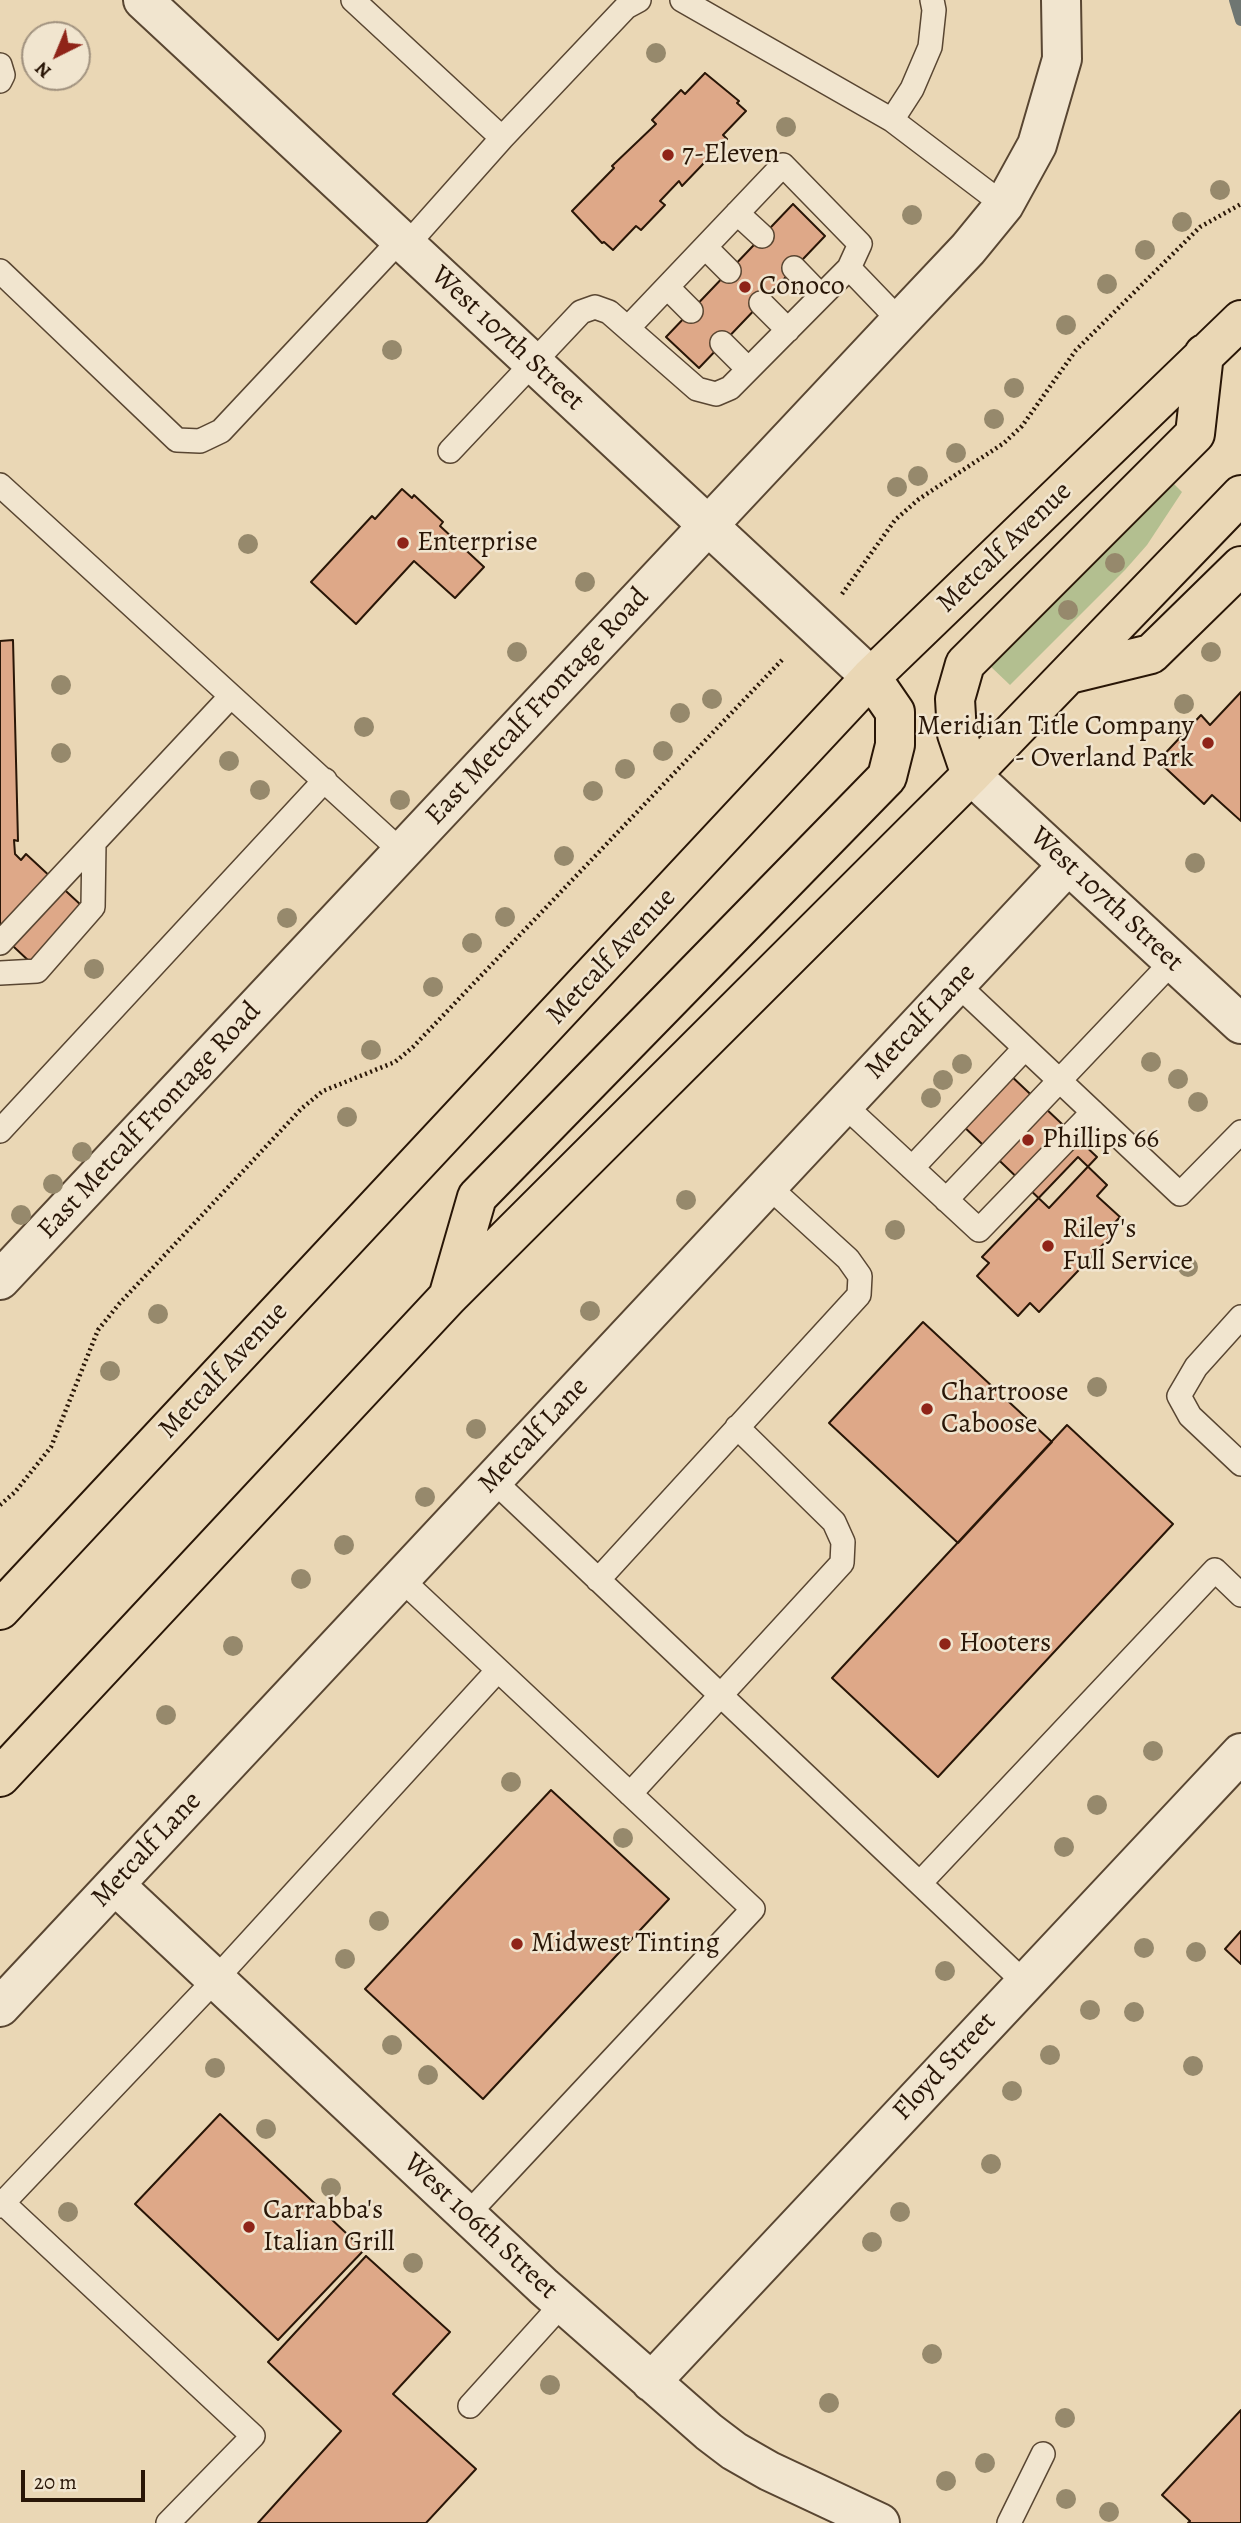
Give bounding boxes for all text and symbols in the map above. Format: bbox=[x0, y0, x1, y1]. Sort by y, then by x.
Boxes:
north arrow bbox=[21, 21, 91, 91]
text: N bbox=[29, 56, 57, 84]
place label: 7-Eleven bbox=[682, 138, 779, 172]
marker: 7-Eleven bbox=[660, 147, 676, 163]
street label: West 107th Street bbox=[423, 259, 591, 419]
place label: Conoco bbox=[759, 270, 845, 304]
marker: Conoco bbox=[737, 279, 753, 295]
street label: Metcalf Avenue bbox=[931, 475, 1079, 621]
place label: Enterprise bbox=[417, 526, 538, 560]
marker: Enterprise bbox=[395, 535, 411, 551]
street label: East Metcalf Frontage Road bbox=[419, 581, 657, 833]
place label: Meridian Title Company - Overland Park bbox=[917, 710, 1194, 776]
marker: Meridian Title Company - Overland Park bbox=[1200, 735, 1216, 751]
street label: West 107th Street bbox=[1022, 820, 1190, 980]
street label: Metcalf Avenue bbox=[540, 882, 684, 1032]
street label: Metcalf Lane bbox=[859, 957, 983, 1087]
street label: East Metcalf Frontage Road bbox=[31, 995, 269, 1247]
place label: Phillips 66 bbox=[1042, 1123, 1159, 1157]
marker: Phillips 66 bbox=[1020, 1132, 1036, 1148]
place label: Riley's Full Service bbox=[1062, 1213, 1193, 1279]
marker: Riley's Full Service bbox=[1040, 1238, 1056, 1254]
street label: Metcalf Avenue bbox=[152, 1296, 296, 1446]
street label: Metcalf Lane bbox=[472, 1371, 596, 1501]
place label: Chartroose Caboose bbox=[941, 1376, 1069, 1442]
marker: Chartroose Caboose bbox=[919, 1401, 935, 1417]
place label: Hooters bbox=[959, 1627, 1051, 1661]
marker: Hooters bbox=[937, 1636, 953, 1652]
street label: Metcalf Lane bbox=[85, 1785, 209, 1915]
place label: Midwest Tinting bbox=[531, 1927, 719, 1961]
marker: Midwest Tinting bbox=[509, 1936, 525, 1952]
street label: Floyd Street bbox=[886, 2006, 1004, 2128]
street label: West 106th Street bbox=[396, 2147, 564, 2307]
place label: Carrabba's Italian Grill bbox=[263, 2194, 394, 2260]
marker: Carrabba's Italian Grill bbox=[241, 2219, 257, 2235]
scale bar bbox=[24, 2456, 149, 2500]
text: 20 m bbox=[34, 2468, 77, 2496]

